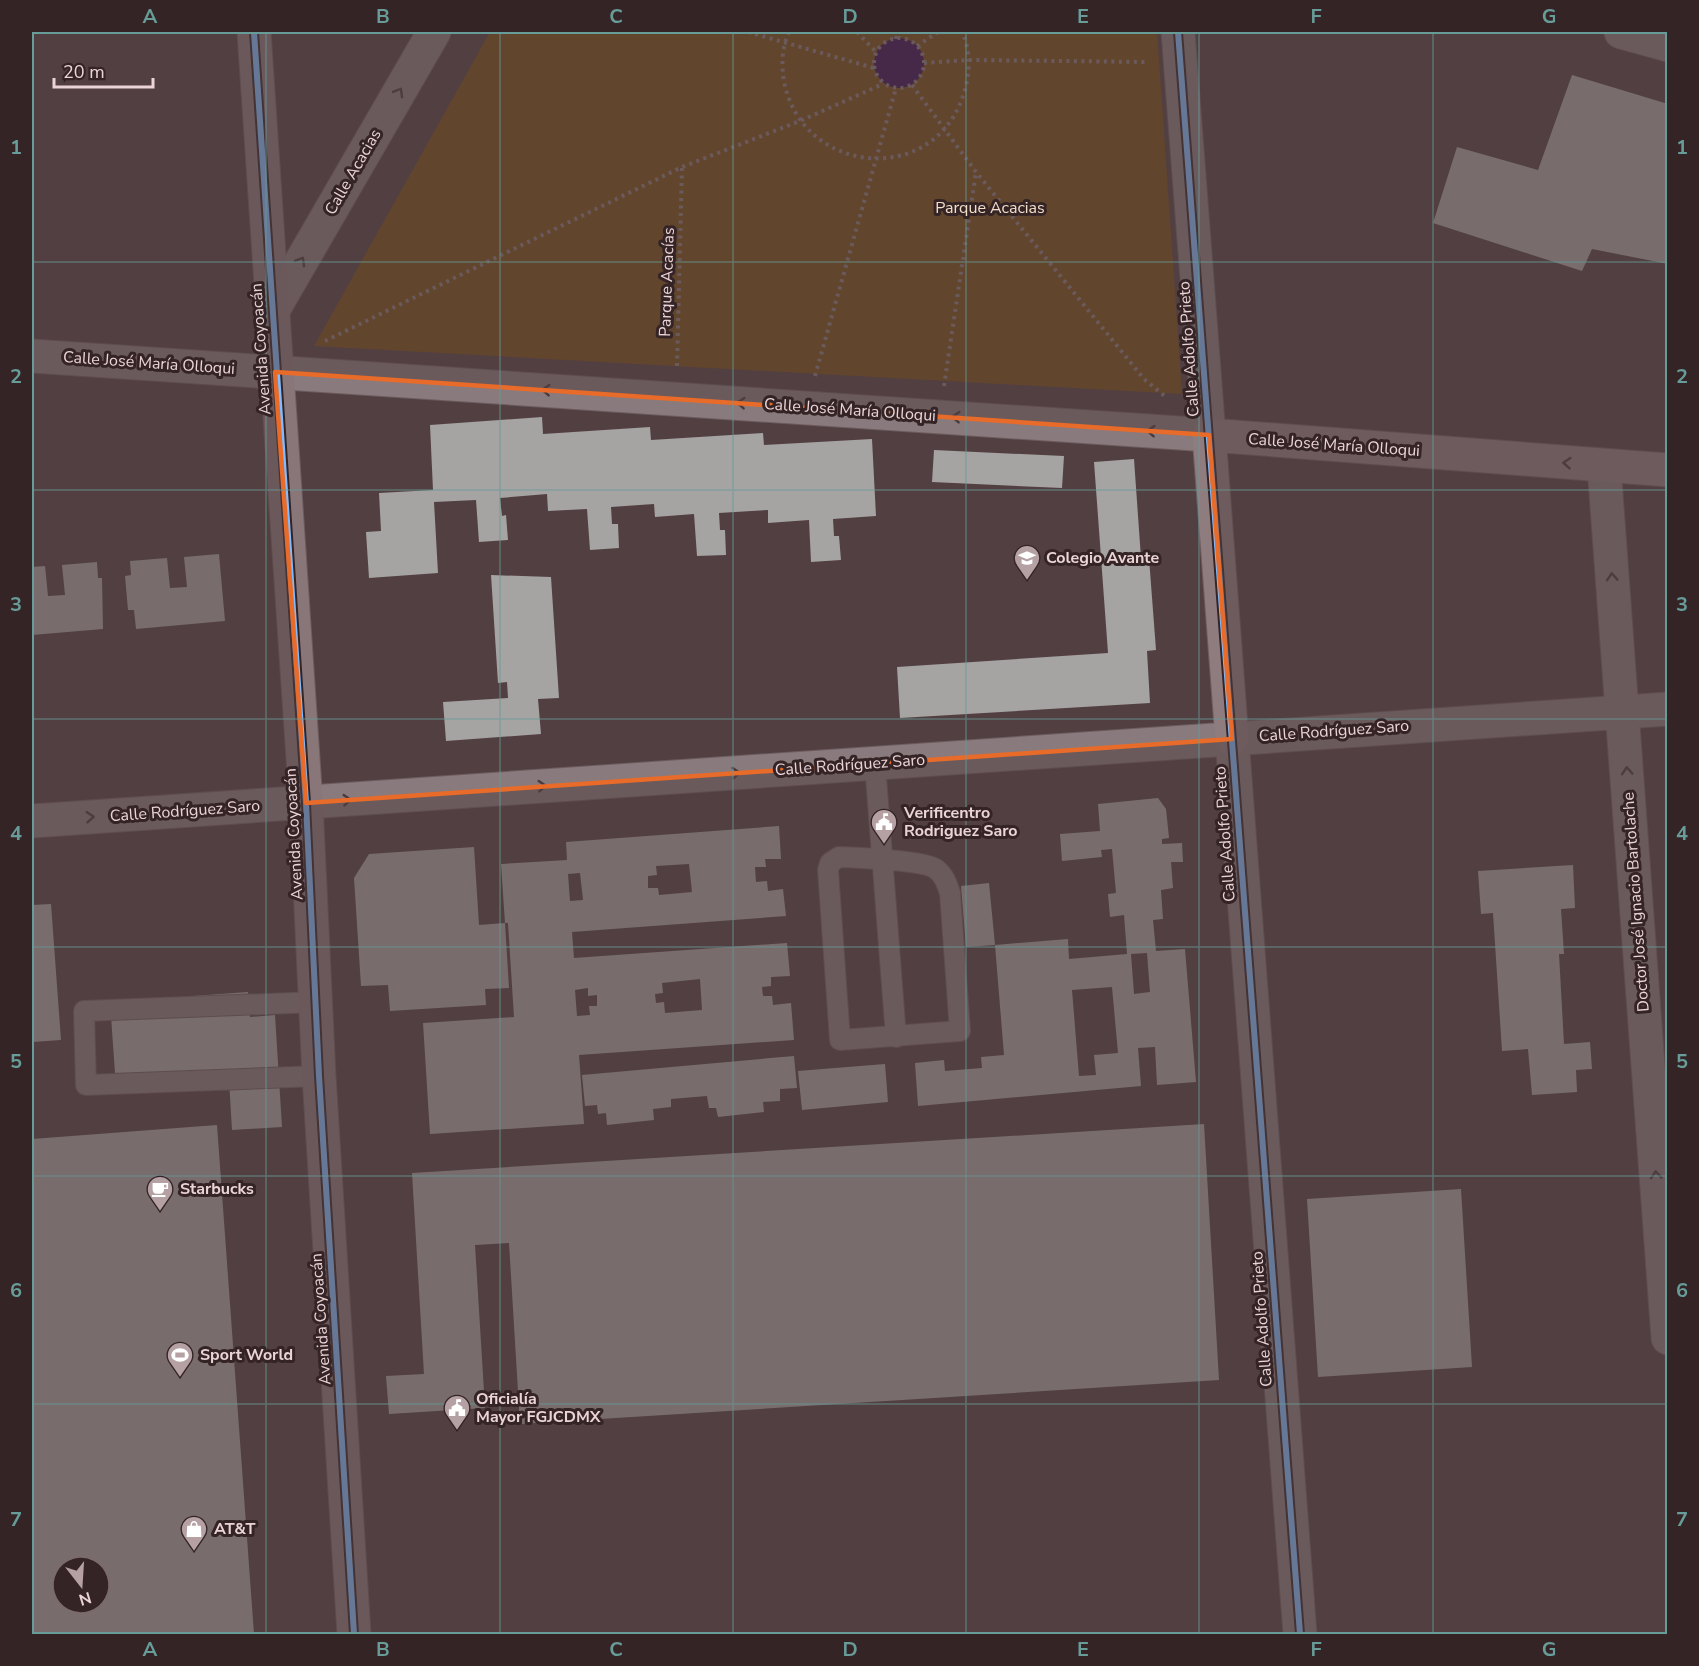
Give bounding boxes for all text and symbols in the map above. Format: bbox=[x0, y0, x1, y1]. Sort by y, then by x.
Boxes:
text: A bbox=[143, 3, 158, 30]
text: B bbox=[376, 3, 390, 30]
text: C bbox=[609, 3, 623, 30]
text: D bbox=[842, 3, 858, 30]
text: E bbox=[1077, 3, 1089, 30]
text: F bbox=[1310, 3, 1322, 30]
text: G bbox=[1542, 3, 1556, 30]
scale bar bbox=[54, 51, 153, 89]
text: 20 m bbox=[63, 60, 105, 84]
one-way arrow bbox=[391, 88, 403, 98]
street label: Calle Acacias bbox=[320, 125, 386, 219]
text: 1 bbox=[10, 134, 22, 161]
text: 1 bbox=[1676, 134, 1688, 161]
park label: Parque Acacias bbox=[935, 197, 1045, 219]
street label: Parque Acacías bbox=[654, 227, 680, 337]
one-way arrow bbox=[294, 257, 305, 267]
street label: Calle Adolfo Prieto bbox=[1173, 280, 1205, 418]
street label: Avenida Coyoacán bbox=[245, 282, 277, 416]
street label: Calle José María Olloqui bbox=[62, 346, 236, 380]
text: 2 bbox=[10, 363, 22, 390]
text: 2 bbox=[1676, 363, 1688, 390]
one-way arrow bbox=[542, 384, 551, 397]
street label: Calle José María Olloqui bbox=[763, 393, 937, 427]
one-way arrow bbox=[736, 396, 745, 409]
one-way arrow bbox=[952, 411, 961, 424]
one-way arrow bbox=[1146, 425, 1155, 438]
street label: Calle José María Olloqui bbox=[1247, 428, 1421, 462]
one-way arrow bbox=[1563, 457, 1572, 470]
school or university icon: Colegio Avante bbox=[1012, 543, 1042, 581]
place label: Colegio Avante bbox=[1046, 547, 1159, 569]
one-way arrow bbox=[1606, 572, 1619, 581]
text: 3 bbox=[10, 591, 22, 618]
text: 3 bbox=[1676, 591, 1688, 618]
street label: Calle Rodríguez Saro bbox=[1258, 715, 1410, 747]
street label: Calle Rodríguez Saro bbox=[774, 749, 926, 781]
street label: Calle Adolfo Prieto bbox=[1209, 765, 1241, 903]
one-way arrow bbox=[732, 767, 741, 780]
one-way arrow bbox=[1621, 767, 1634, 776]
street label: Avenida Coyoacán bbox=[280, 768, 308, 900]
one-way arrow bbox=[537, 780, 546, 793]
street label: Doctor José Ignacio Bartolache bbox=[1617, 791, 1655, 1013]
one-way arrow bbox=[343, 793, 352, 806]
street label: Calle Rodríguez Saro bbox=[109, 795, 261, 827]
place label: Verificentro Rodriguez Saro bbox=[903, 802, 1018, 842]
public building icon: Verificentro Rodriguez Saro bbox=[869, 807, 899, 845]
one-way arrow bbox=[85, 811, 94, 824]
text: 4 bbox=[10, 820, 22, 847]
text: 4 bbox=[1676, 820, 1688, 847]
text: 5 bbox=[10, 1048, 22, 1075]
text: 5 bbox=[1676, 1048, 1688, 1075]
one-way arrow bbox=[1650, 1170, 1663, 1180]
cafe icon: Starbucks bbox=[145, 1174, 175, 1212]
place label: Starbucks bbox=[180, 1178, 254, 1200]
street label: Calle Adolfo Prieto bbox=[1246, 1250, 1278, 1388]
street label: Avenida Coyoacán bbox=[305, 1252, 337, 1386]
text: 6 bbox=[10, 1277, 22, 1304]
text: 6 bbox=[1676, 1277, 1688, 1304]
sports icon: Sport World bbox=[165, 1340, 195, 1378]
place label: Sport World bbox=[200, 1344, 293, 1366]
place label: Oficialía Mayor FGJCDMX bbox=[476, 1388, 601, 1428]
public building icon: Oficialía Mayor FGJCDMX bbox=[442, 1393, 472, 1431]
text: 7 bbox=[10, 1506, 22, 1533]
text: 7 bbox=[1676, 1506, 1688, 1533]
shop icon: AT&T bbox=[179, 1514, 209, 1552]
place label: AT&T bbox=[214, 1518, 255, 1540]
north arrow bbox=[51, 1555, 111, 1615]
text: N bbox=[76, 1586, 94, 1611]
text: A bbox=[143, 1636, 158, 1663]
text: B bbox=[376, 1636, 390, 1663]
text: C bbox=[609, 1636, 623, 1663]
text: D bbox=[842, 1636, 858, 1663]
text: E bbox=[1077, 1636, 1089, 1663]
text: F bbox=[1310, 1636, 1322, 1663]
text: G bbox=[1542, 1636, 1556, 1663]

